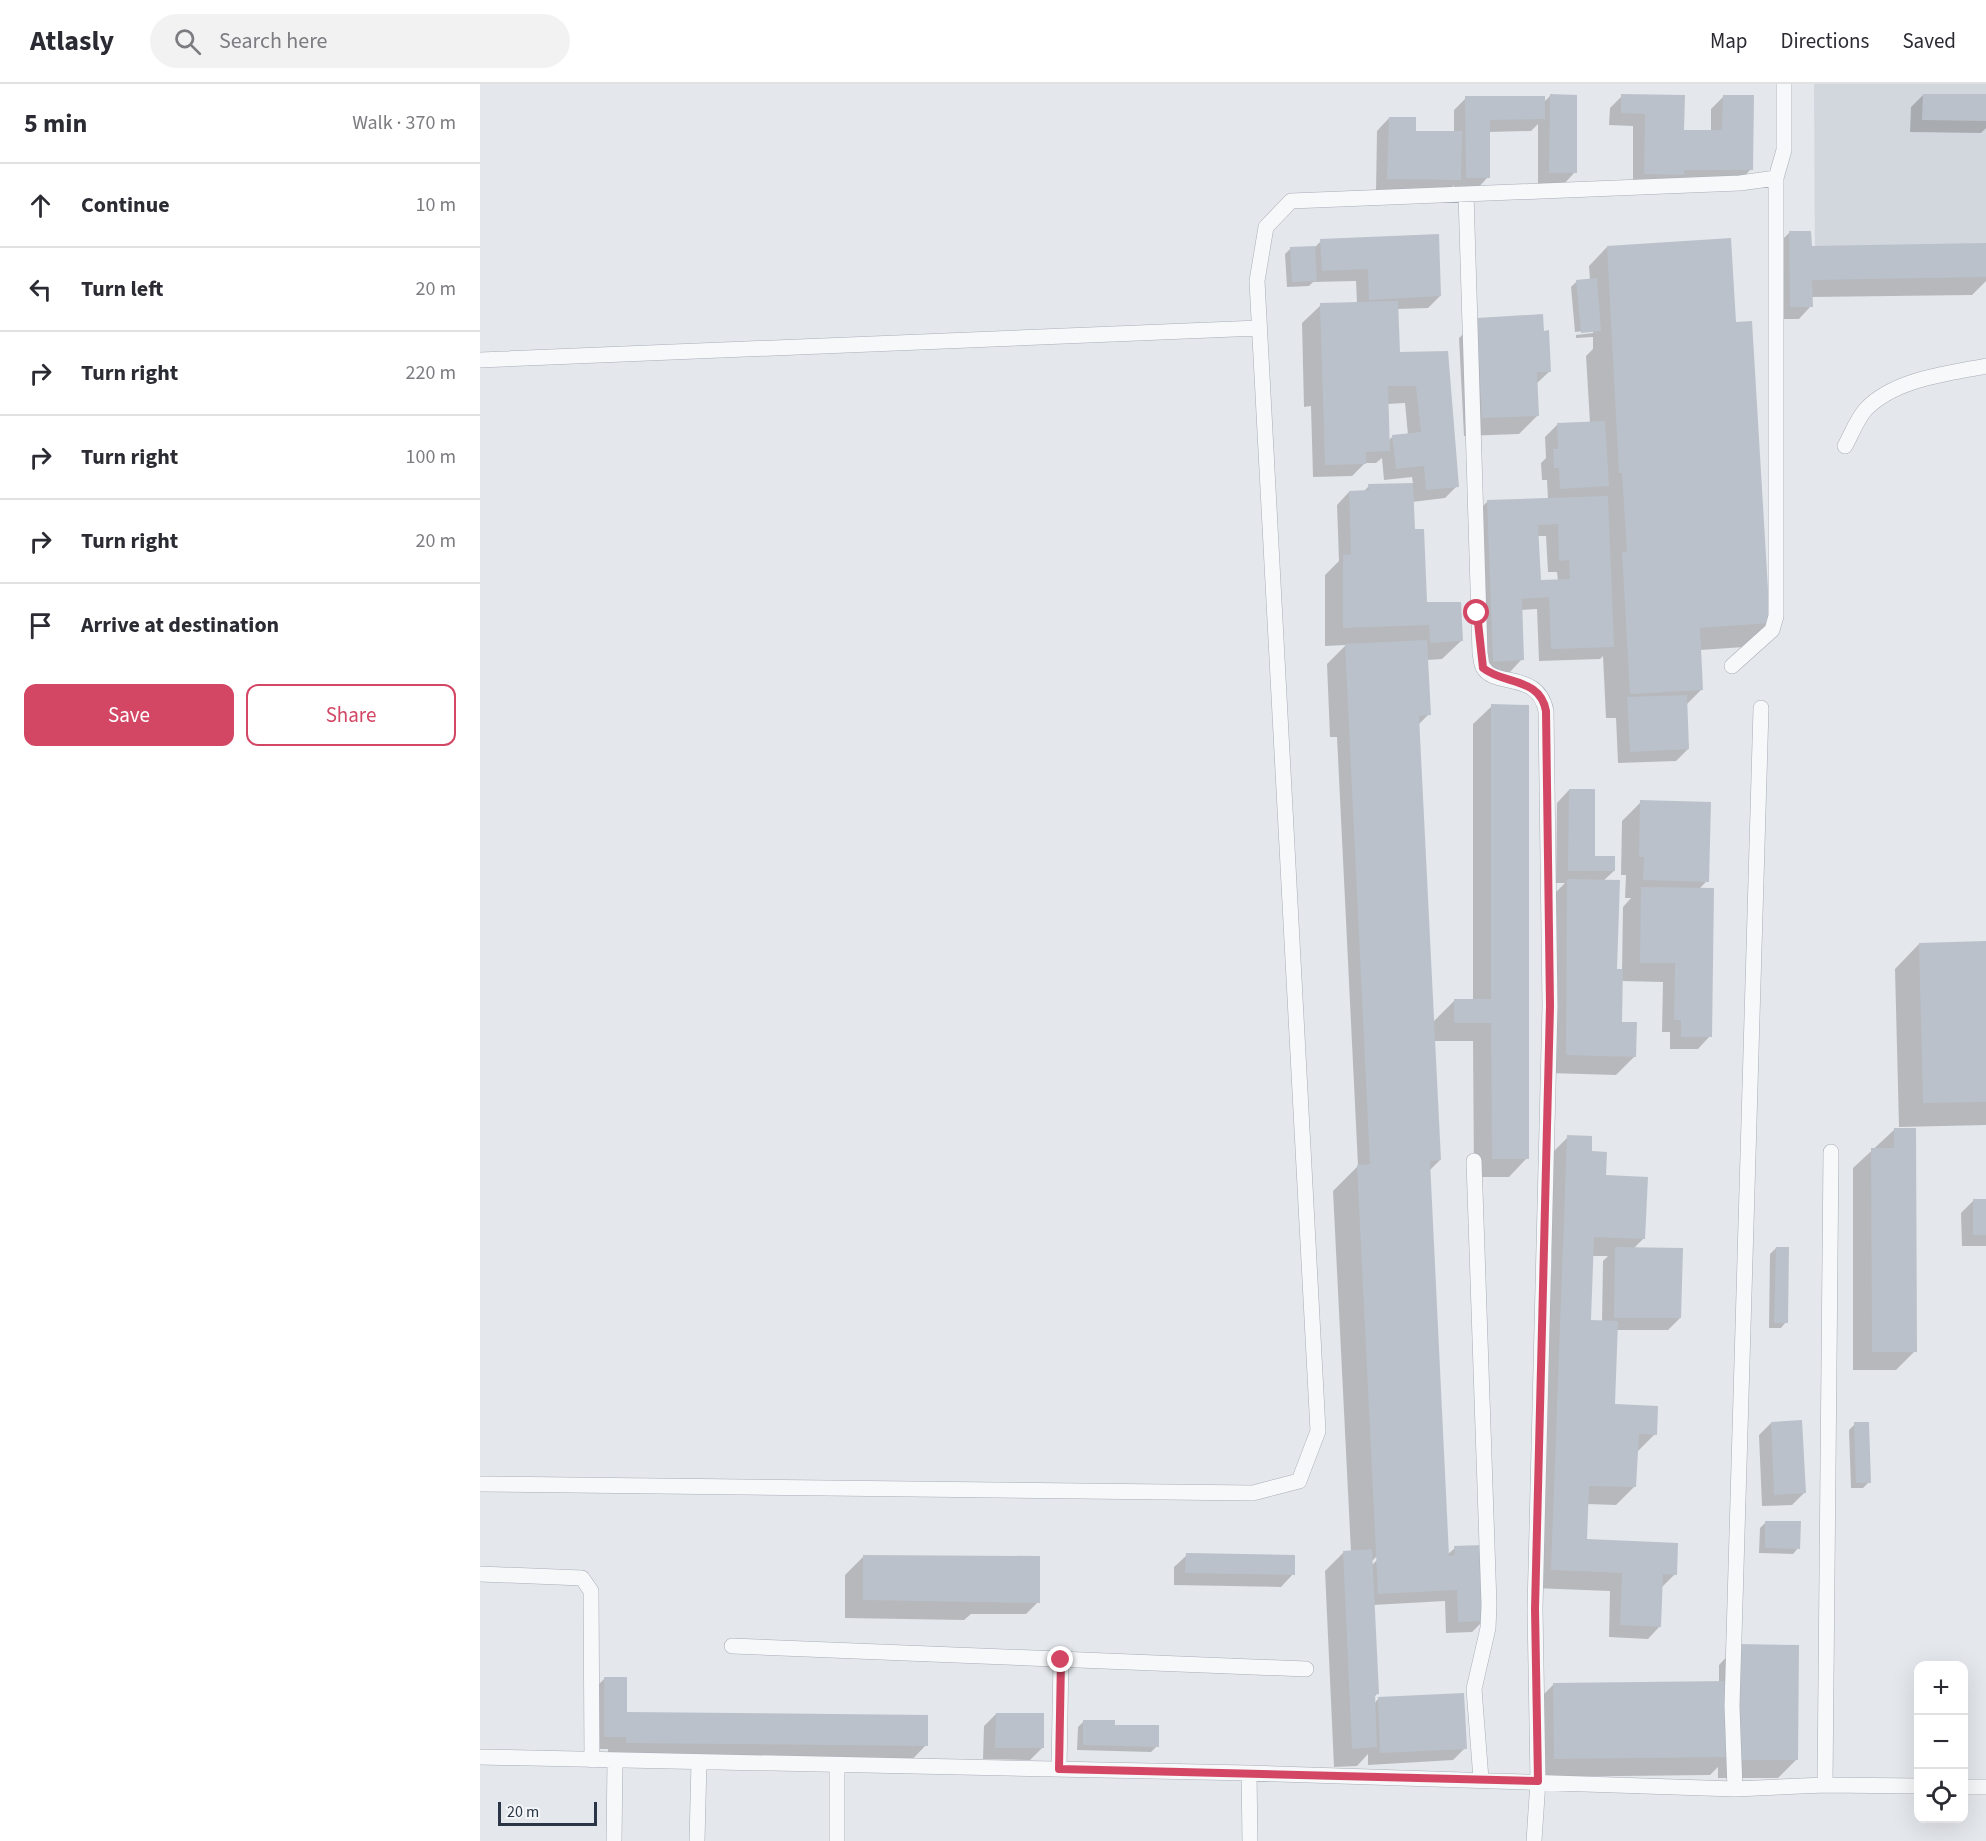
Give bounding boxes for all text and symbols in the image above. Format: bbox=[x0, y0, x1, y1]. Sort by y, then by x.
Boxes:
search box bbox=[150, 14, 570, 68]
text: Atlasly bbox=[30, 21, 114, 61]
icon: search bbox=[171, 25, 204, 58]
text: Search here bbox=[219, 25, 328, 57]
text: Map bbox=[1710, 26, 1748, 56]
text: Directions bbox=[1781, 26, 1869, 56]
text: Saved bbox=[1902, 26, 1956, 56]
text: 5 min bbox=[24, 105, 87, 142]
text: Walk · 370 m bbox=[352, 109, 456, 137]
icon: ahead bbox=[24, 189, 57, 222]
text: Continue bbox=[81, 189, 170, 221]
text: 10 m bbox=[416, 191, 456, 219]
icon: left bbox=[24, 273, 57, 306]
text: Turn left bbox=[81, 273, 163, 305]
text: 20 m bbox=[416, 275, 456, 303]
icon: right bbox=[24, 357, 57, 390]
text: Turn right bbox=[81, 357, 178, 389]
text: 220 m bbox=[406, 359, 456, 387]
icon: right bbox=[24, 441, 57, 474]
text: Turn right bbox=[81, 441, 178, 473]
text: 100 m bbox=[406, 443, 456, 471]
icon: right bbox=[24, 525, 57, 558]
text: Turn right bbox=[81, 525, 178, 557]
text: 20 m bbox=[416, 527, 456, 555]
route start bbox=[1463, 599, 1489, 625]
icon: arrive bbox=[24, 609, 57, 642]
text: Arrive at destination bbox=[81, 609, 279, 641]
button: Save bbox=[24, 684, 234, 746]
button: Share bbox=[246, 684, 456, 746]
route end bbox=[1047, 1646, 1073, 1672]
map controls bbox=[1914, 1661, 1968, 1823]
button: + bbox=[1914, 1661, 1968, 1715]
button: − bbox=[1914, 1715, 1968, 1769]
button: locate bbox=[1914, 1769, 1968, 1823]
scale bar bbox=[498, 1799, 597, 1826]
text: 20 m bbox=[507, 1801, 539, 1823]

